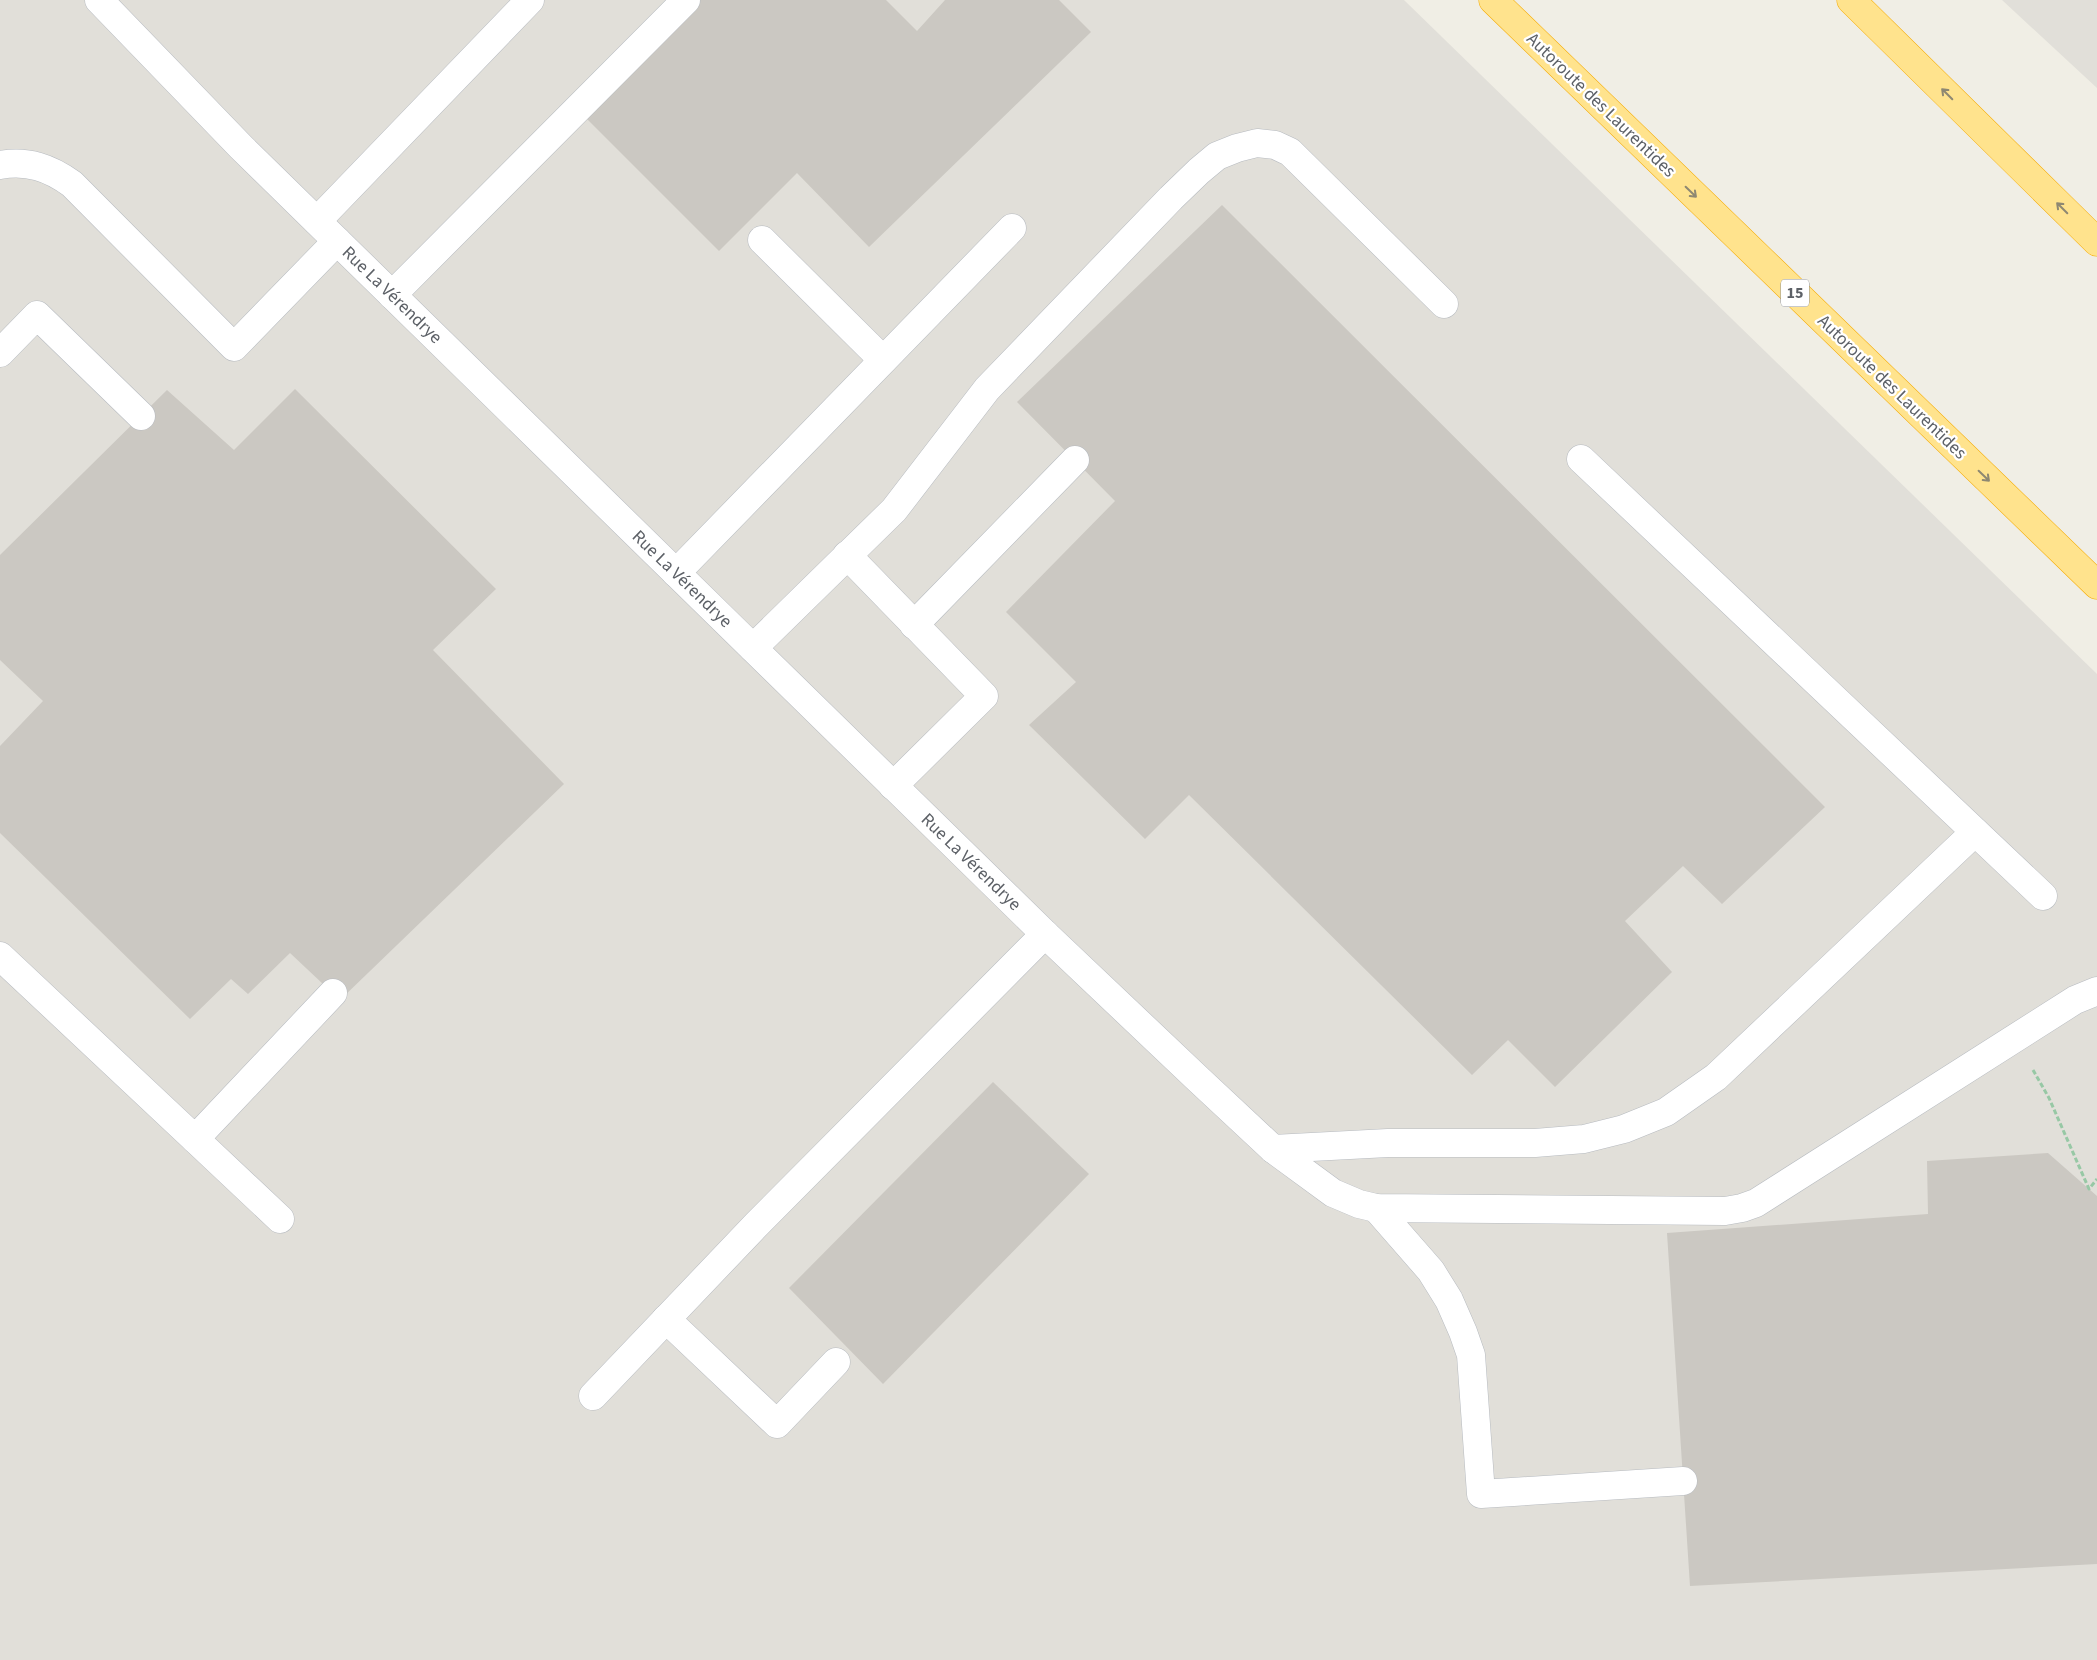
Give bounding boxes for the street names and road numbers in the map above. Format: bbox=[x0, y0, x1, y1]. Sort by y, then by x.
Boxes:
street label: Autoroute des Laurentides bbox=[1521, 27, 1681, 183]
street label: Rue La Vérendrye bbox=[336, 241, 448, 349]
road number: 15 bbox=[1781, 280, 1809, 306]
street label: Autoroute des Laurentides bbox=[1812, 309, 1972, 465]
street label: Rue La Vérendrye bbox=[626, 525, 738, 633]
street label: Rue La Vérendrye bbox=[915, 808, 1027, 916]

